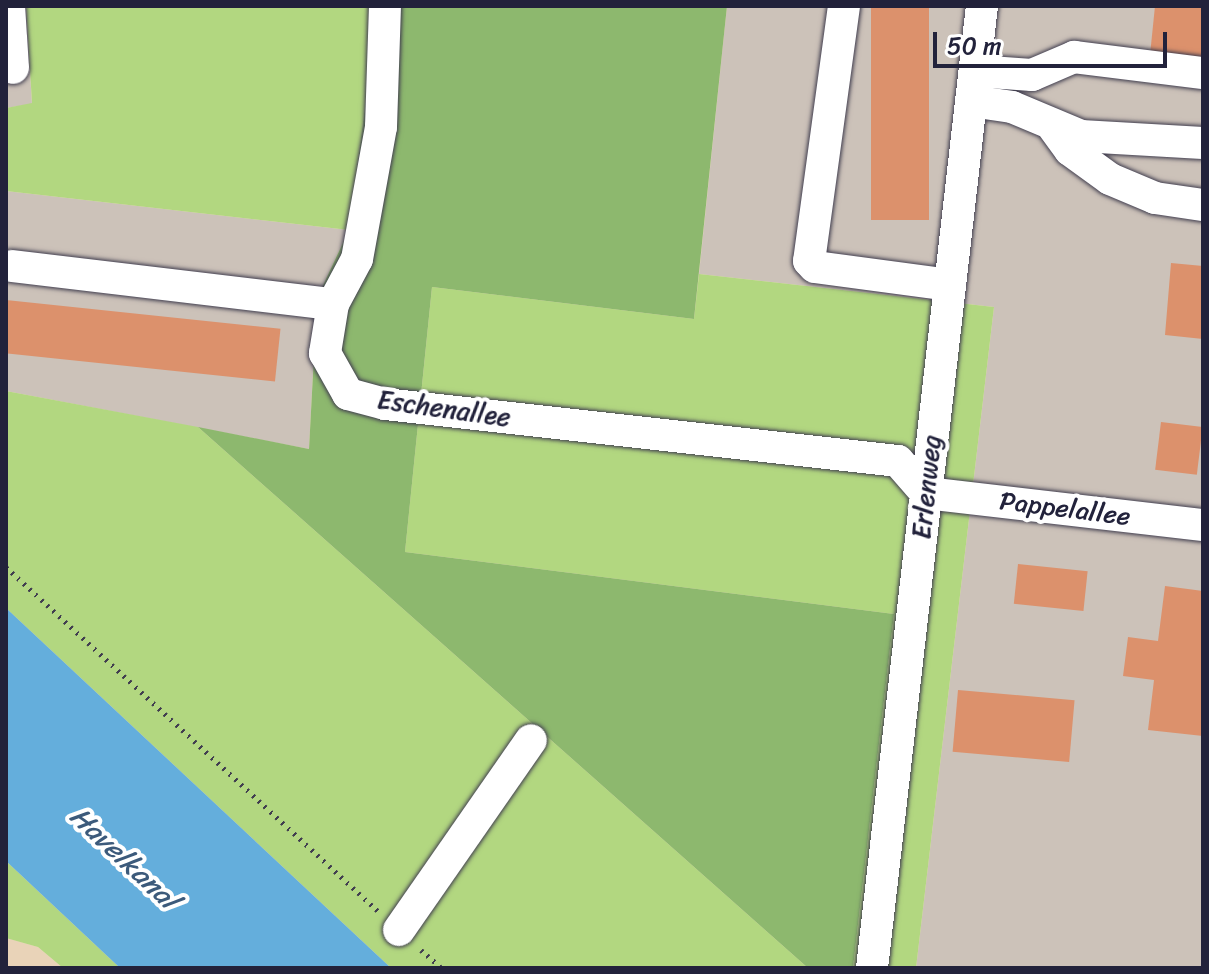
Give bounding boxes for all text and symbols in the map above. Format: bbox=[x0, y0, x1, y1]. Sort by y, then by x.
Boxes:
scale bar bbox=[937, 16, 1171, 66]
text: 50 m bbox=[947, 25, 1002, 67]
street label: Eschenallee bbox=[375, 384, 513, 434]
street label: Erlenweg bbox=[906, 433, 948, 541]
street label: Pappelallee bbox=[998, 485, 1132, 533]
water label: Havelkanal bbox=[63, 800, 185, 916]

